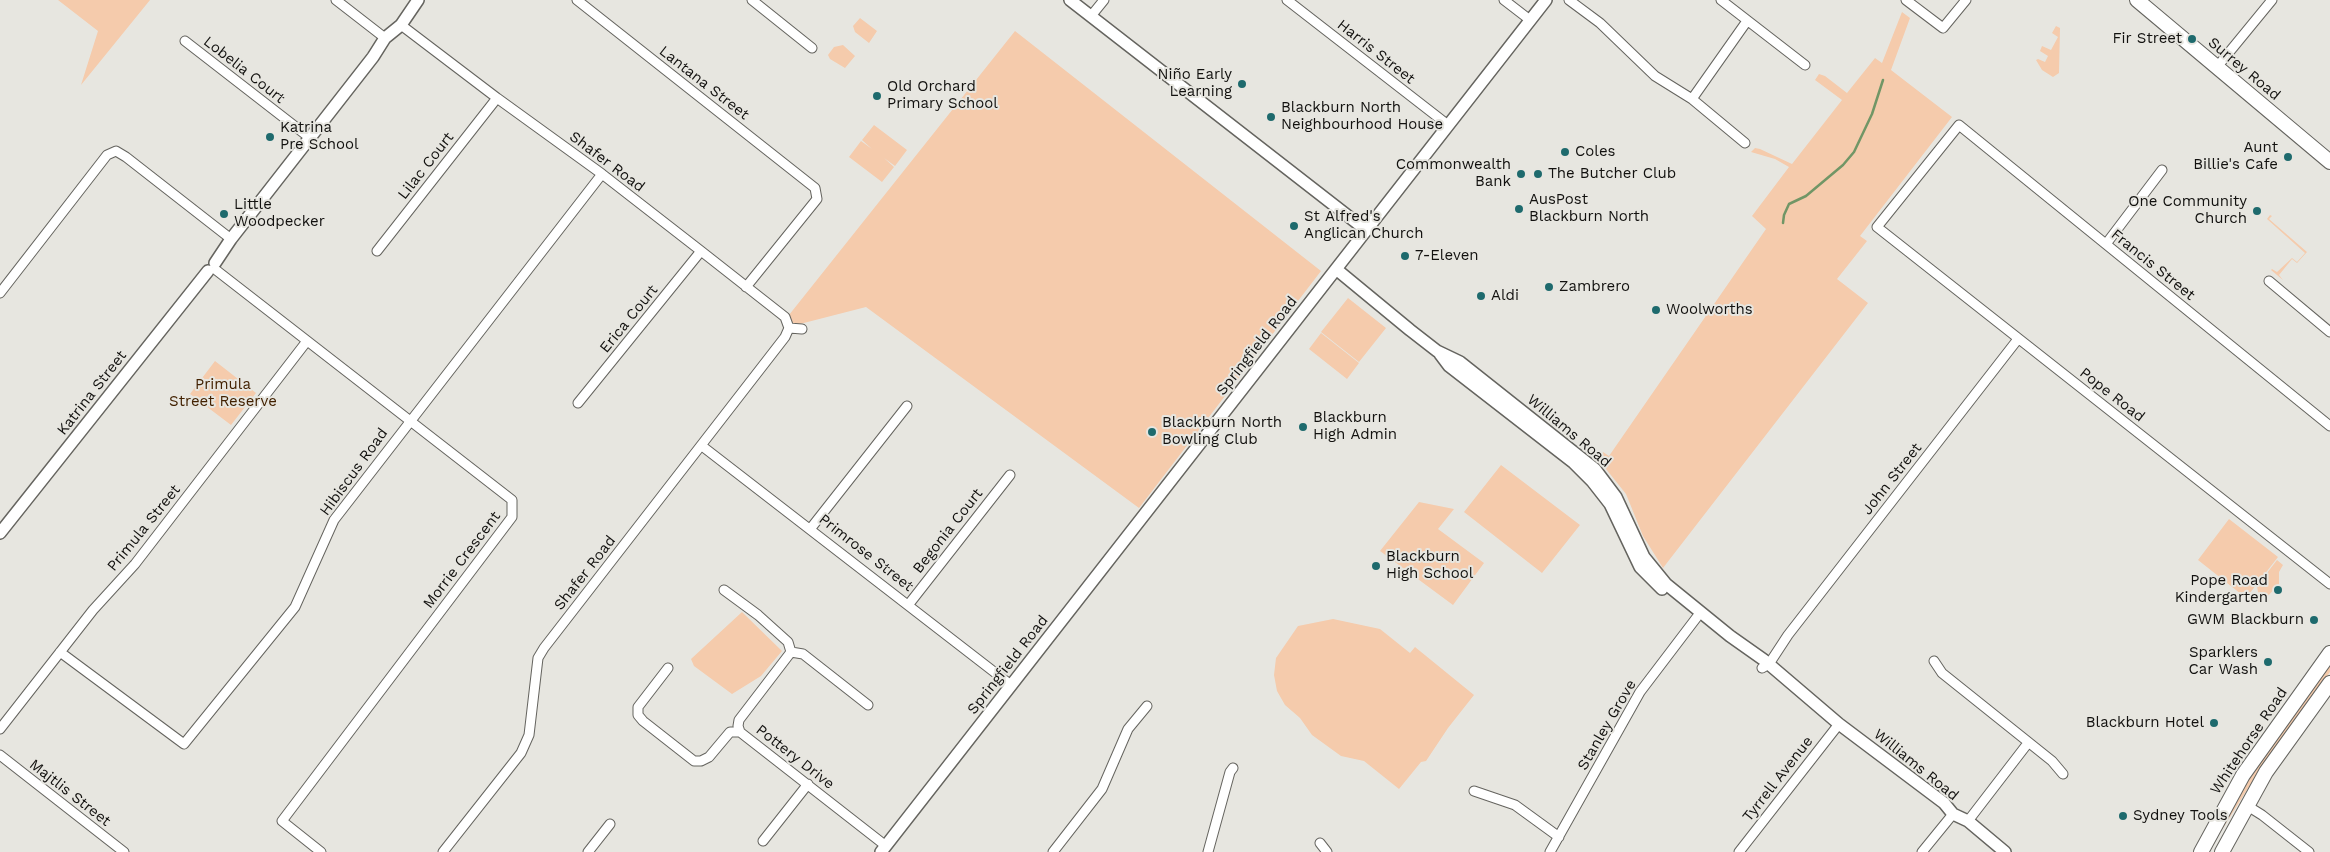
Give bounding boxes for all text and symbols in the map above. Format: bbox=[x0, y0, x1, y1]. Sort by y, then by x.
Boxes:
street label: Harris Street bbox=[1333, 16, 1419, 88]
place label: Fir Street bbox=[2112, 30, 2182, 48]
street label: Lobelia Court bbox=[200, 33, 288, 107]
marker: Fir Street bbox=[2186, 33, 2198, 45]
street label: Surrey Road bbox=[2204, 34, 2284, 104]
street label: Lantana Street bbox=[655, 42, 753, 124]
place label: Niño Early Learning bbox=[1157, 66, 1232, 101]
place label: Old Orchard Primary School bbox=[887, 78, 998, 113]
marker: Niño Early Learning bbox=[1236, 78, 1248, 90]
marker: Old Orchard Primary School bbox=[871, 90, 883, 102]
place label: Blackburn North Neighbourhood House bbox=[1281, 99, 1443, 134]
marker: Blackburn North Neighbourhood House bbox=[1265, 111, 1277, 123]
place label: Katrina Pre School bbox=[280, 119, 359, 154]
street label: Shafer Road bbox=[566, 128, 648, 196]
street label: Lilac Court bbox=[394, 129, 458, 203]
marker: Katrina Pre School bbox=[264, 131, 276, 143]
place label: Aunt Billie's Cafe bbox=[2193, 139, 2278, 174]
place label: Coles bbox=[1575, 143, 1615, 161]
marker: Coles bbox=[1559, 146, 1571, 158]
marker: Aunt Billie's Cafe bbox=[2282, 151, 2294, 163]
place label: Commonwealth Bank bbox=[1396, 156, 1511, 191]
place label: The Butcher Club bbox=[1548, 165, 1676, 183]
marker: Commonwealth Bank bbox=[1515, 168, 1527, 180]
marker: The Butcher Club bbox=[1532, 168, 1544, 180]
place label: AusPost Blackburn North bbox=[1529, 191, 1649, 226]
place label: One Community Church bbox=[2128, 193, 2247, 228]
place label: Little Woodpecker bbox=[234, 196, 325, 231]
marker: AusPost Blackburn North bbox=[1513, 203, 1525, 215]
marker: One Community Church bbox=[2251, 205, 2263, 217]
marker: Little Woodpecker bbox=[218, 208, 230, 220]
place label: St Alfred's Anglican Church bbox=[1304, 208, 1423, 243]
marker: St Alfred's Anglican Church bbox=[1288, 220, 1300, 232]
street label: Francis Street bbox=[2107, 226, 2199, 304]
place label: 7-Eleven bbox=[1415, 247, 1479, 265]
marker: 7-Eleven bbox=[1399, 250, 1411, 262]
place label: Zambrero bbox=[1559, 278, 1630, 296]
street label: Erica Court bbox=[596, 281, 662, 357]
marker: Zambrero bbox=[1543, 281, 1555, 293]
place label: Aldi bbox=[1491, 287, 1519, 305]
marker: Aldi bbox=[1475, 290, 1487, 302]
street label: Springfield Road bbox=[1213, 293, 1301, 399]
place label: Woolworths bbox=[1666, 301, 1753, 319]
marker: Woolworths bbox=[1650, 304, 1662, 316]
street label: Katrina Street bbox=[53, 347, 131, 439]
street label: Pope Road bbox=[2076, 364, 2148, 426]
park label: Primula Street Reserve bbox=[169, 376, 277, 411]
street label: Williams Road bbox=[1523, 391, 1615, 471]
place label: Blackburn High Admin bbox=[1313, 409, 1397, 444]
place label: Blackburn North Bowling Club bbox=[1162, 414, 1282, 449]
marker: Blackburn High Admin bbox=[1297, 421, 1309, 433]
street label: Hibiscus Road bbox=[316, 425, 392, 519]
marker: Blackburn North Bowling Club bbox=[1146, 426, 1158, 438]
street label: John Street bbox=[1858, 439, 1926, 519]
street label: Primula Street bbox=[104, 481, 184, 575]
street label: Begonia Court bbox=[909, 485, 987, 577]
street label: Morrie Crescent bbox=[420, 508, 504, 612]
street label: Primrose Street bbox=[815, 510, 917, 596]
street label: Shafer Road bbox=[550, 532, 620, 614]
place label: Blackburn High School bbox=[1386, 548, 1473, 583]
marker: Blackburn High School bbox=[1370, 560, 1382, 572]
place label: Pope Road Kindergarten bbox=[2175, 572, 2268, 607]
marker: Pope Road Kindergarten bbox=[2272, 584, 2284, 596]
place label: GWM Blackburn bbox=[2187, 611, 2304, 629]
street label: Springfield Road bbox=[964, 612, 1052, 718]
marker: GWM Blackburn bbox=[2308, 614, 2320, 626]
place label: Sparklers Car Wash bbox=[2188, 644, 2258, 679]
marker: Sparklers Car Wash bbox=[2262, 656, 2274, 668]
street label: Stanley Grove bbox=[1574, 677, 1640, 773]
street label: Whitehorse Road bbox=[2207, 684, 2291, 798]
place label: Blackburn Hotel bbox=[2086, 714, 2204, 732]
marker: Blackburn Hotel bbox=[2208, 717, 2220, 729]
street label: Pottery Drive bbox=[752, 721, 838, 793]
street label: Williams Road bbox=[1870, 725, 1962, 805]
street label: Tyrrell Avenue bbox=[1739, 733, 1817, 825]
street label: Majtlis Street bbox=[26, 756, 114, 830]
place label: Sydney Tools bbox=[2133, 807, 2228, 825]
marker: Sydney Tools bbox=[2117, 810, 2129, 822]

